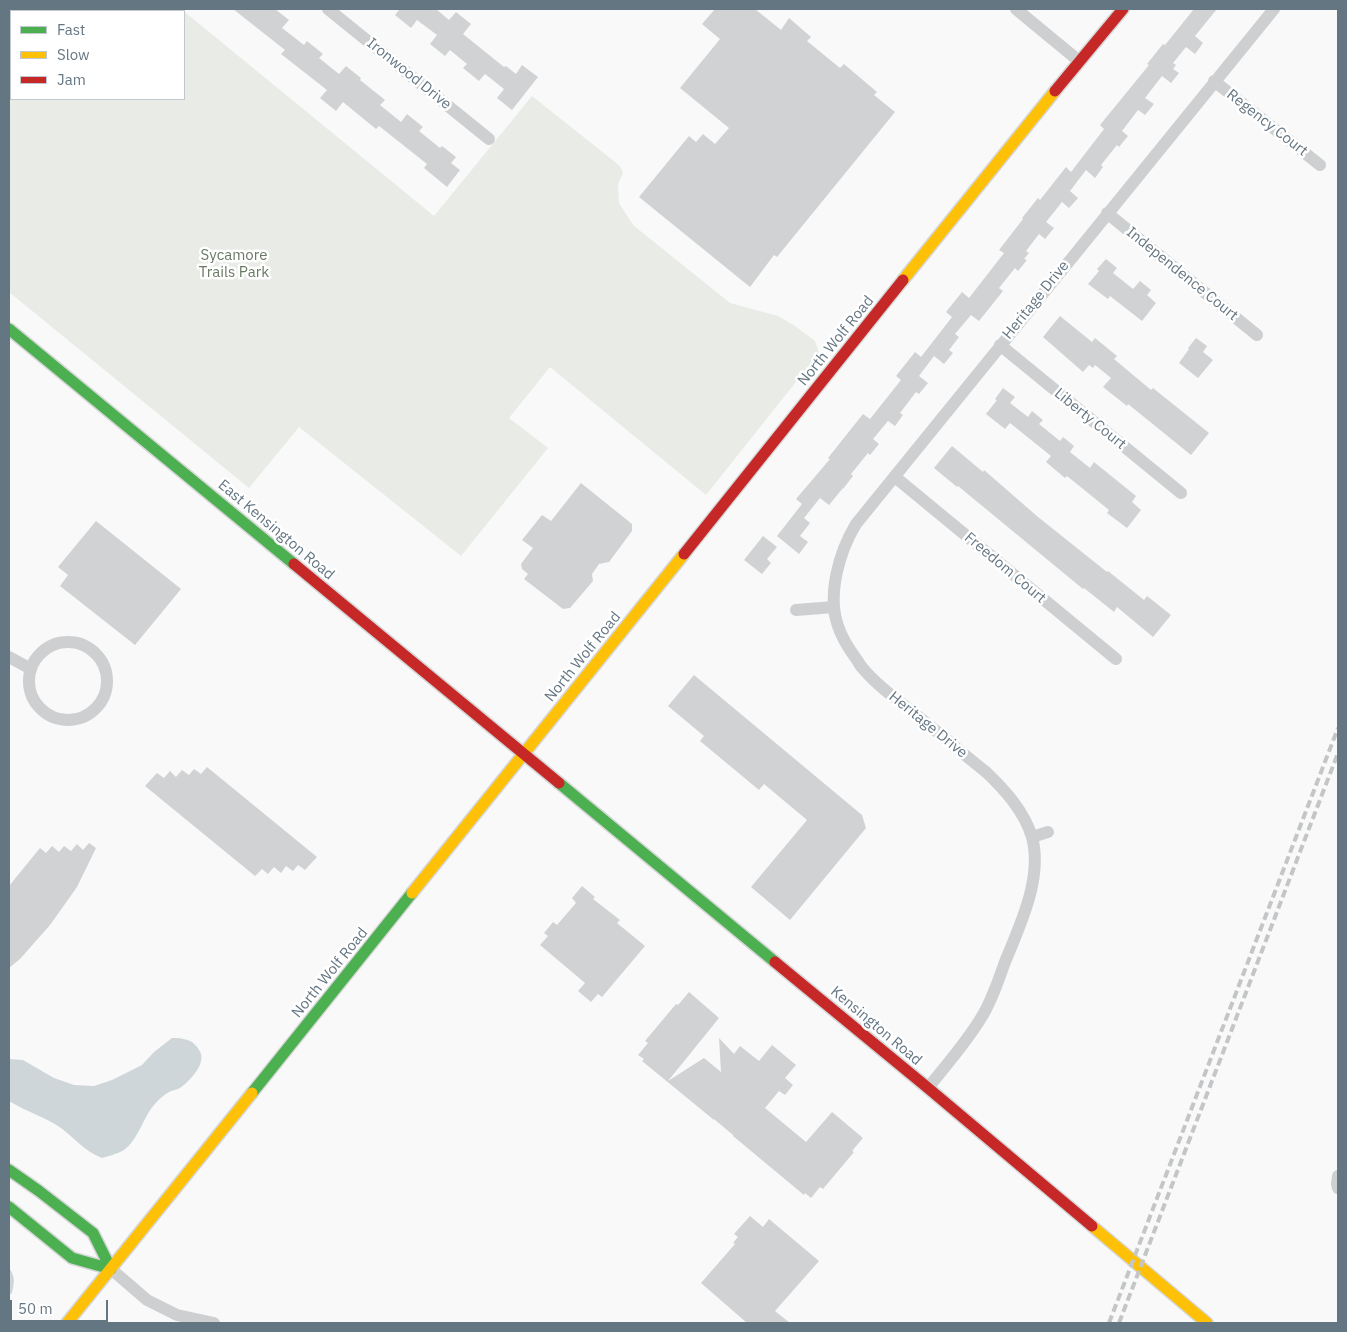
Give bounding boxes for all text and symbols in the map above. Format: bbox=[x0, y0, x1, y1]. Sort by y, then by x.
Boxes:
legend bbox=[10, 10, 185, 100]
text: Fast bbox=[57, 20, 85, 39]
street label: Ironwood Drive bbox=[363, 34, 455, 114]
text: Slow bbox=[57, 45, 90, 64]
text: Jam bbox=[57, 70, 86, 89]
street label: Regency Court bbox=[1223, 86, 1311, 160]
street label: Independence Court bbox=[1122, 223, 1242, 325]
park label: Sycamore Trails Park bbox=[199, 247, 269, 282]
street label: Heritage Drive bbox=[999, 257, 1073, 343]
street label: North Wolf Road bbox=[794, 292, 878, 390]
street label: Liberty Court bbox=[1050, 385, 1130, 453]
street label: East Kensington Road bbox=[214, 476, 338, 584]
street label: Freedom Court bbox=[961, 529, 1049, 607]
street label: North Wolf Road bbox=[541, 608, 625, 706]
street label: Heritage Drive bbox=[885, 688, 971, 762]
street label: North Wolf Road bbox=[288, 924, 372, 1022]
street label: Kensington Road bbox=[827, 983, 925, 1069]
scale bar bbox=[12, 1290, 110, 1322]
text: 50 m bbox=[18, 1299, 53, 1318]

